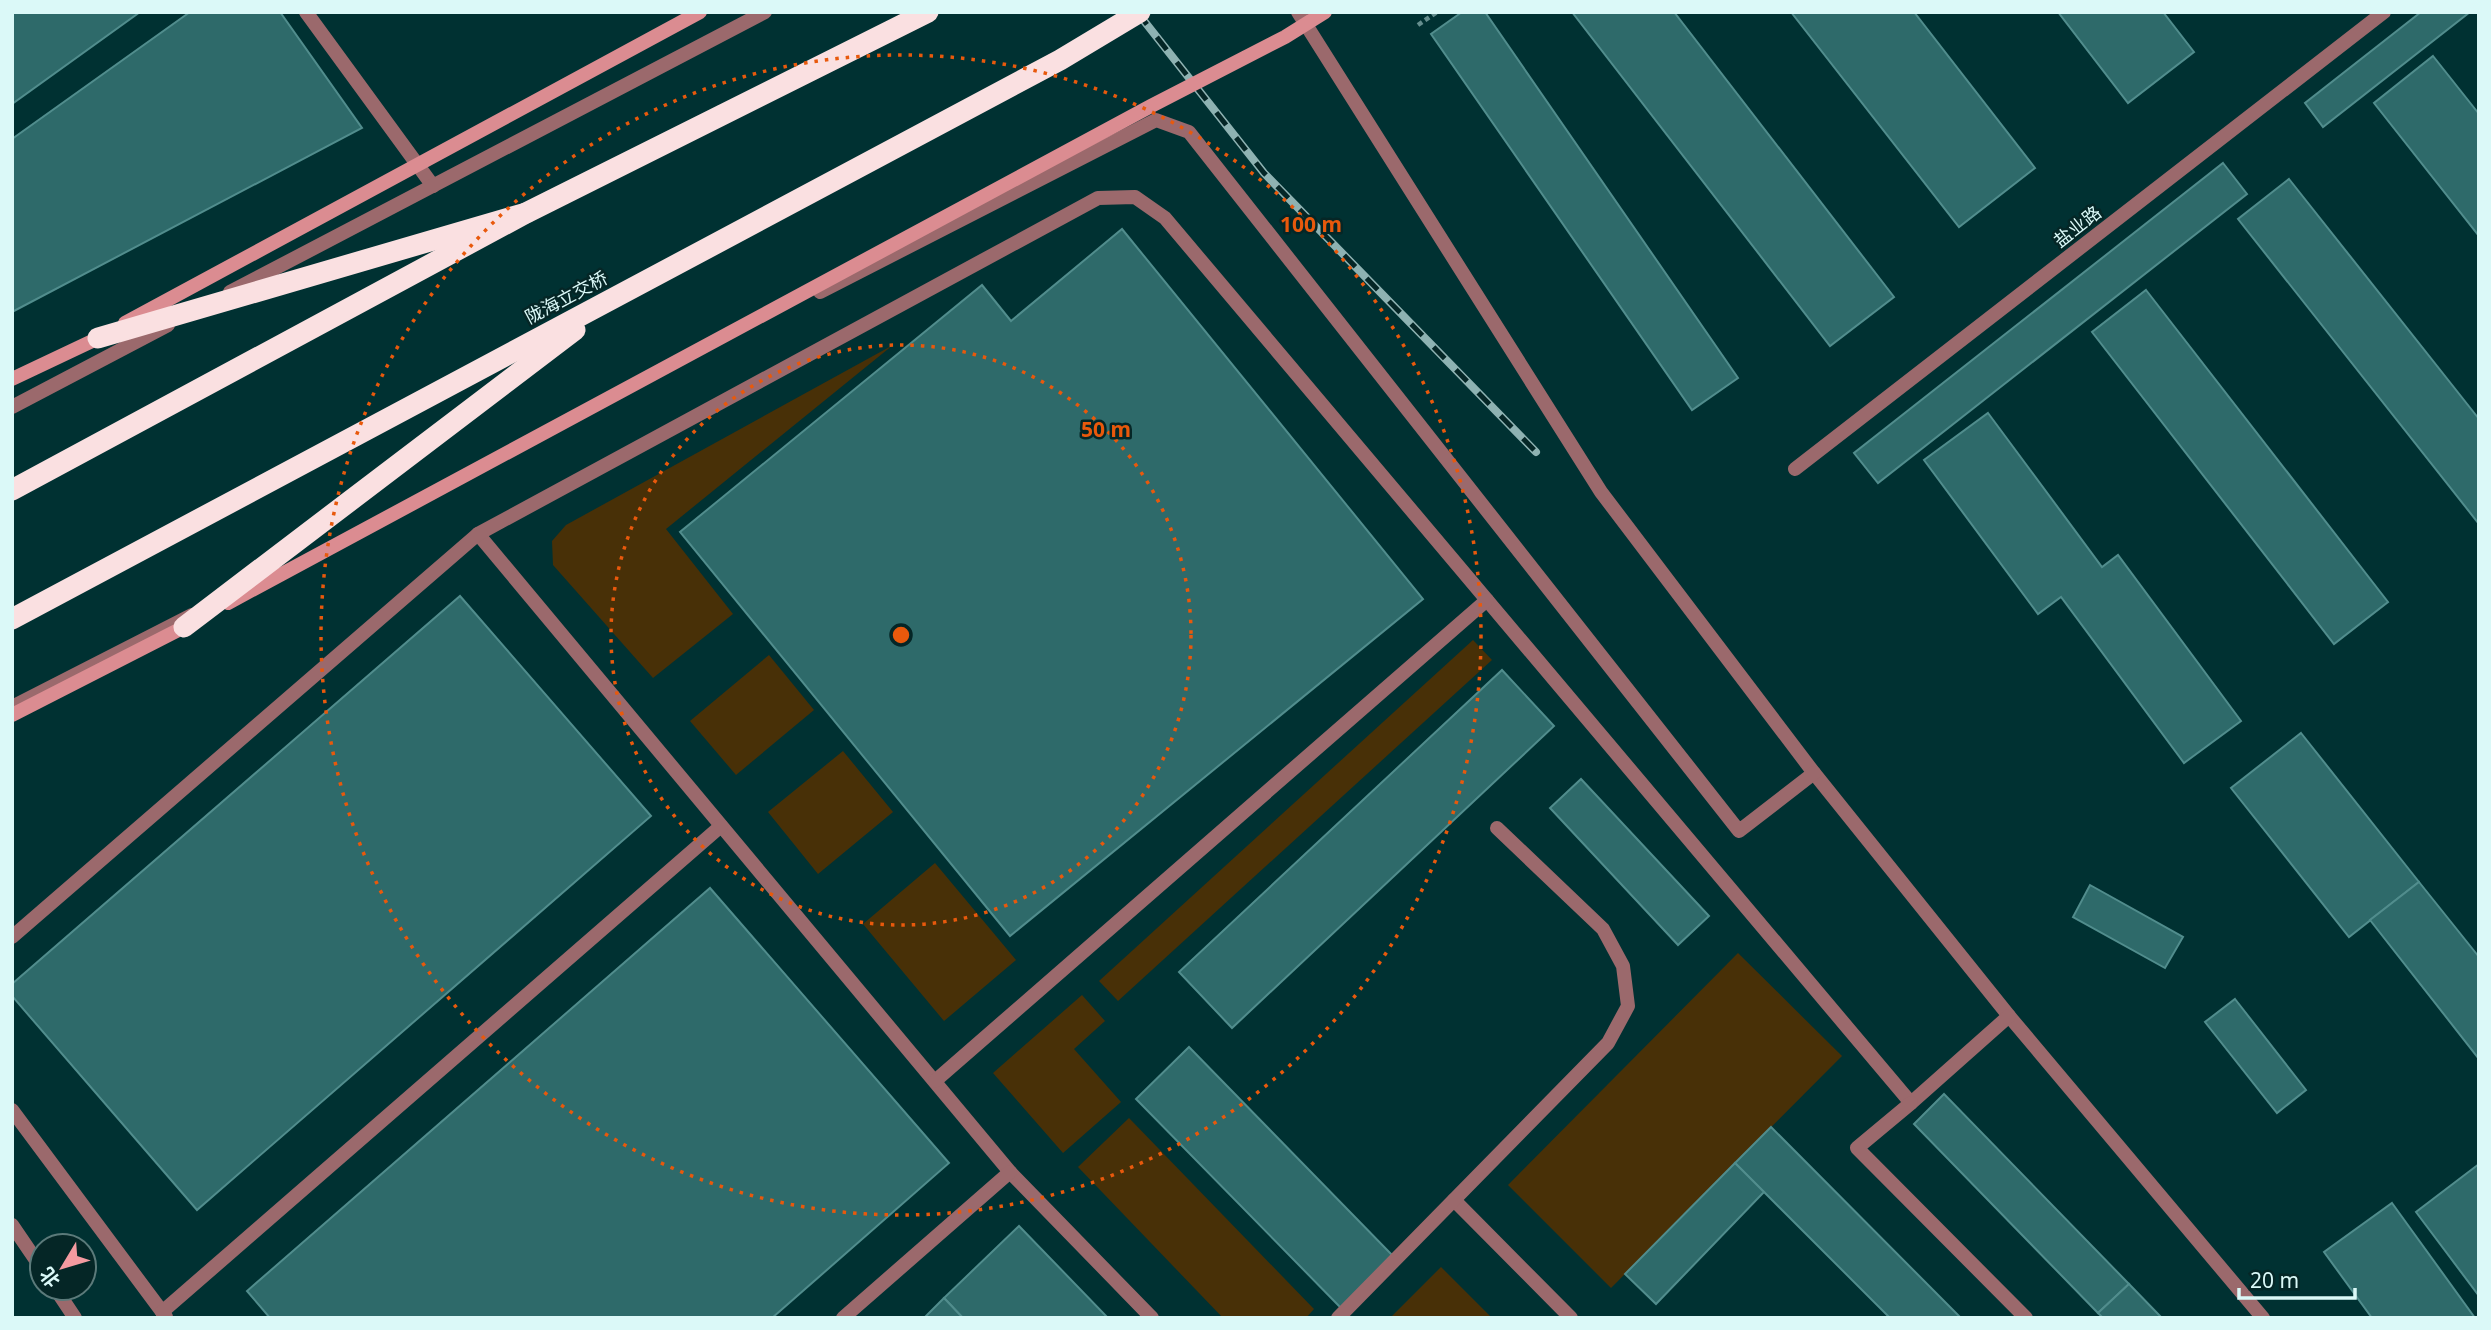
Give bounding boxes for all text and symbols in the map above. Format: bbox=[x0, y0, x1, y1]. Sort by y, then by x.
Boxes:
street label: 盐业路 bbox=[2048, 200, 2106, 252]
text: 100 m bbox=[1280, 210, 1342, 238]
street label: 陇海立交桥 bbox=[521, 265, 611, 329]
text: 50 m bbox=[1081, 415, 1131, 443]
centre of rings bbox=[889, 623, 913, 647]
north arrow bbox=[28, 1232, 98, 1302]
scale bar bbox=[2239, 1256, 2354, 1300]
text: 北 bbox=[34, 1262, 66, 1293]
text: 20 m bbox=[2250, 1266, 2299, 1294]

